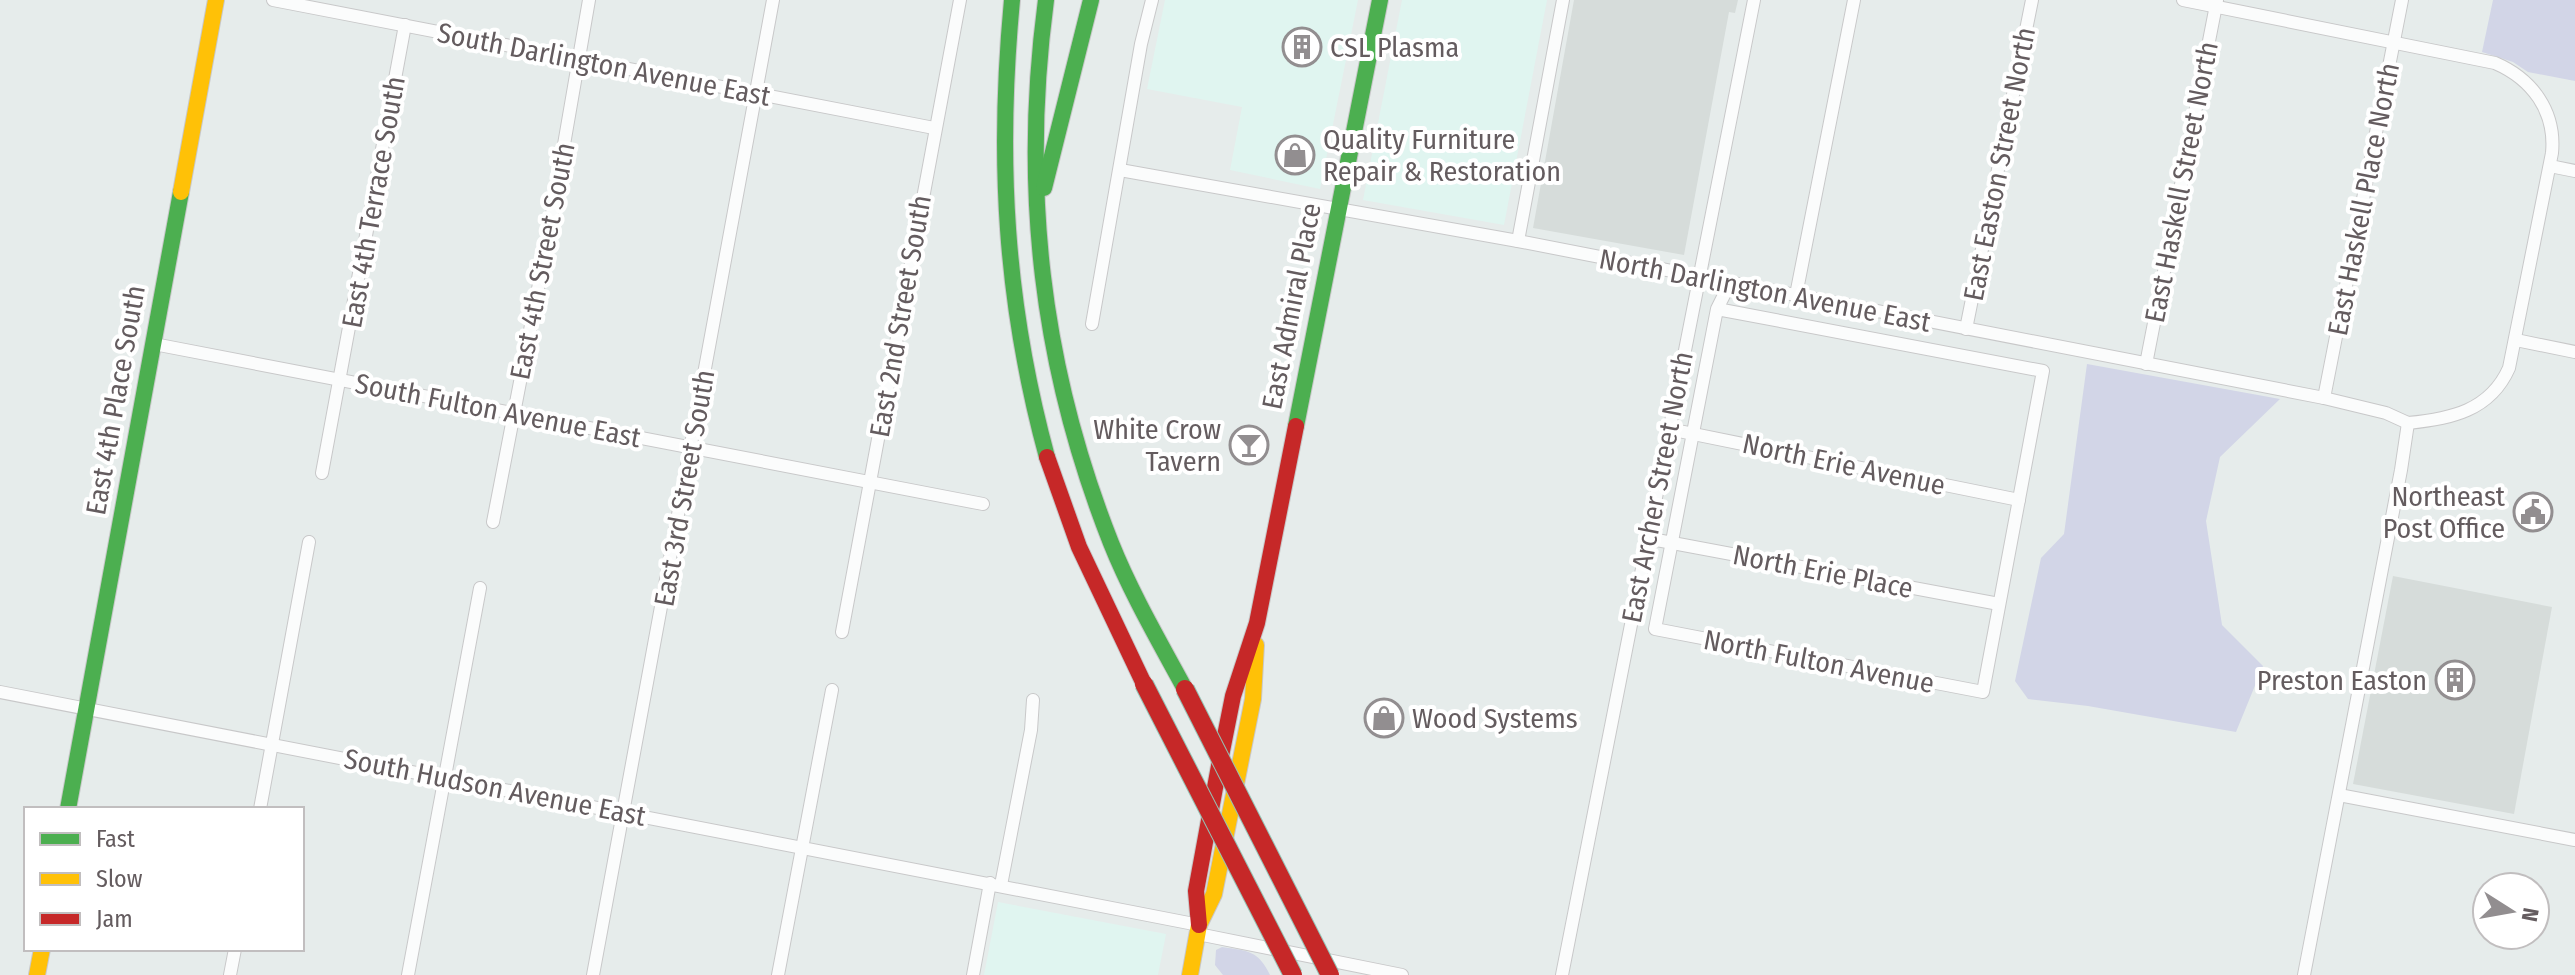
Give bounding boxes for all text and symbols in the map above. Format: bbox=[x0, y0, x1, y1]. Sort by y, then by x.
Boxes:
street label: South Darlington Avenue East bbox=[435, 16, 774, 113]
street label: East Easton Street North bbox=[1957, 25, 2042, 304]
building icon: CSL Plasma bbox=[1281, 26, 1323, 68]
place label: CSL Plasma bbox=[1330, 31, 1459, 64]
street label: East Haskell Street North bbox=[2138, 39, 2225, 325]
street label: East Haskell Place North bbox=[2321, 60, 2406, 338]
street label: East 4th Terrace South bbox=[335, 74, 412, 330]
place label: Quality Furniture Repair & Restoration bbox=[1323, 123, 1561, 188]
shop icon: Quality Furniture Repair & Restoration bbox=[1274, 134, 1316, 176]
street label: East 4th Street South bbox=[503, 140, 582, 382]
street label: East 2nd Street South bbox=[863, 192, 938, 440]
street label: East Admiral Place bbox=[1255, 200, 1328, 412]
street label: North Darlington Avenue East bbox=[1596, 242, 1934, 339]
street label: East 4th Place South bbox=[79, 283, 152, 517]
street label: East Archer Street North bbox=[1615, 349, 1700, 625]
street label: South Fulton Avenue East bbox=[352, 367, 644, 455]
street label: East 3rd Street South bbox=[647, 367, 722, 609]
place label: White Crow Tavern bbox=[1093, 413, 1221, 478]
bar icon: White Crow Tavern bbox=[1228, 424, 1270, 466]
street label: North Erie Avenue bbox=[1740, 427, 1948, 502]
place label: Northeast Post Office bbox=[2383, 480, 2506, 545]
public building icon: Northeast Post Office bbox=[2512, 491, 2554, 533]
street label: North Erie Place bbox=[1730, 538, 1916, 605]
street label: North Fulton Avenue bbox=[1701, 623, 1937, 700]
building icon: Preston Easton bbox=[2434, 659, 2476, 701]
place label: Preston Easton bbox=[2257, 664, 2427, 697]
shop icon: Wood Systems bbox=[1363, 697, 1405, 739]
place label: Wood Systems bbox=[1412, 702, 1578, 735]
street label: South Hudson Avenue East bbox=[341, 742, 649, 833]
legend bbox=[24, 807, 304, 951]
text: Fast bbox=[96, 825, 135, 853]
text: Slow bbox=[96, 865, 143, 893]
north arrow bbox=[2471, 871, 2551, 951]
text: Jam bbox=[96, 905, 133, 933]
text: N bbox=[2516, 906, 2545, 924]

